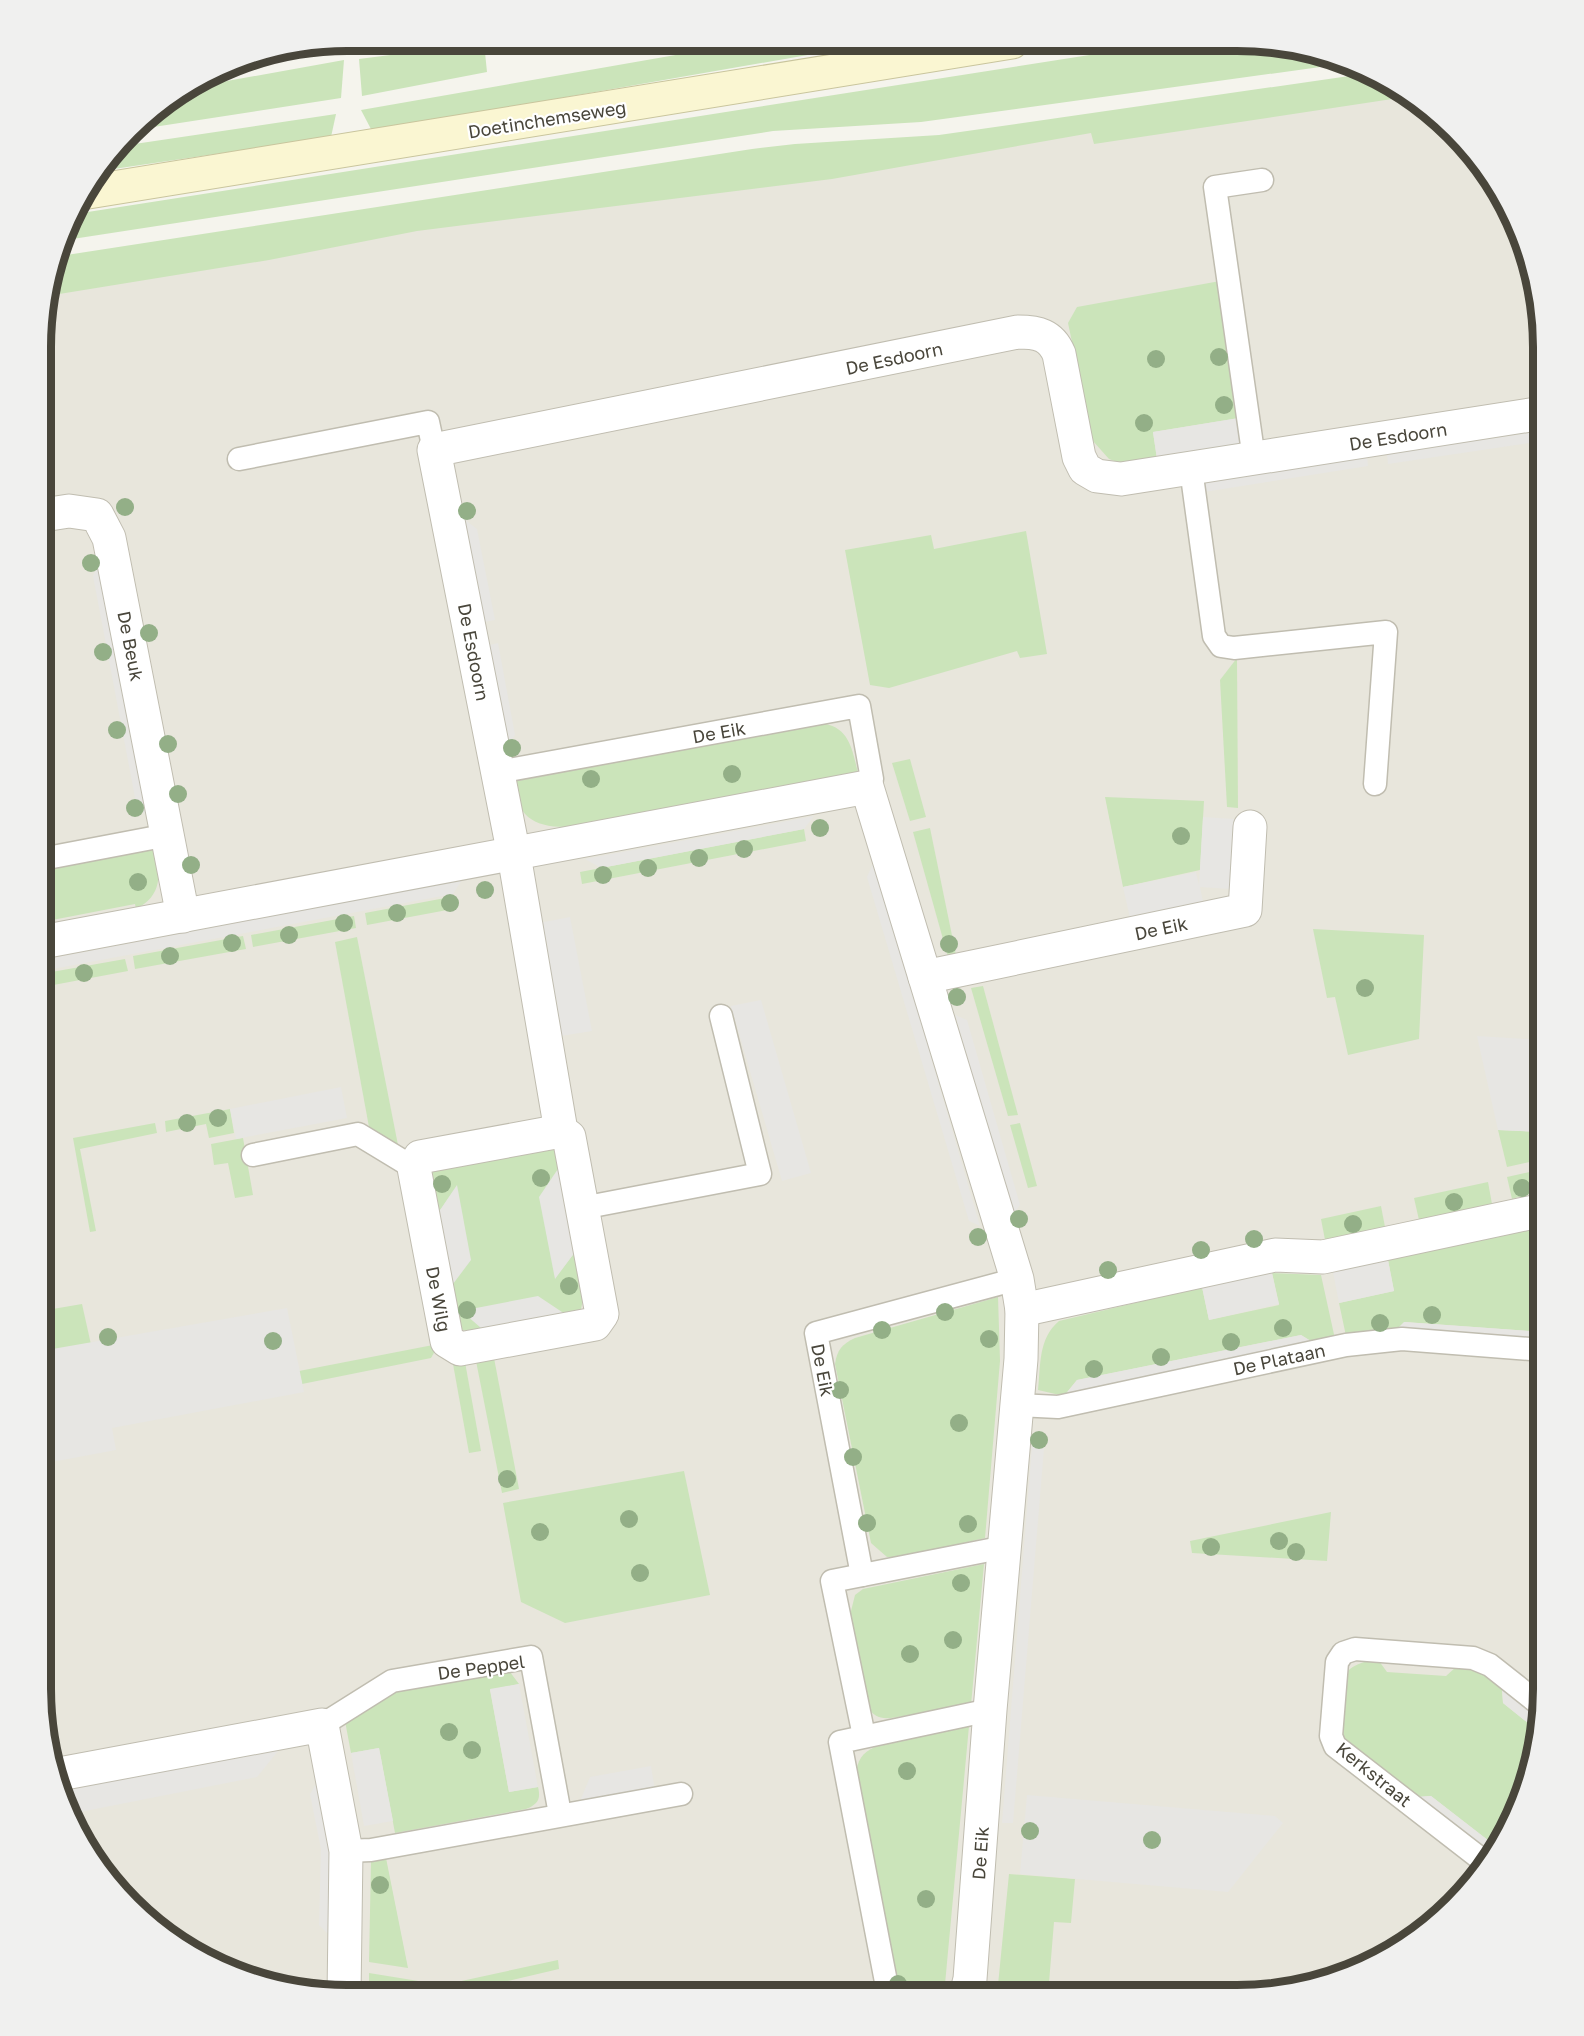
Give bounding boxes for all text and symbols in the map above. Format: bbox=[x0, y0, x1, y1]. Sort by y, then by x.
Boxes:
street label: Doetinchemseweg bbox=[466, 96, 628, 142]
street label: De Esdoorn bbox=[843, 337, 945, 379]
street label: De Esdoorn bbox=[1347, 417, 1449, 455]
street label: De Esdoorn bbox=[454, 601, 494, 703]
street label: De Beuk bbox=[113, 609, 149, 683]
street label: De Eik bbox=[691, 717, 747, 747]
street label: De Eik bbox=[1133, 912, 1189, 944]
street label: De Wilg bbox=[422, 1264, 456, 1334]
street label: De Plataan bbox=[1231, 1338, 1327, 1380]
street label: De Eik bbox=[807, 1342, 839, 1398]
street label: De Peppel bbox=[436, 1650, 526, 1684]
street label: Kerkstraat bbox=[1332, 1737, 1416, 1811]
street label: De Eik bbox=[967, 1826, 993, 1880]

